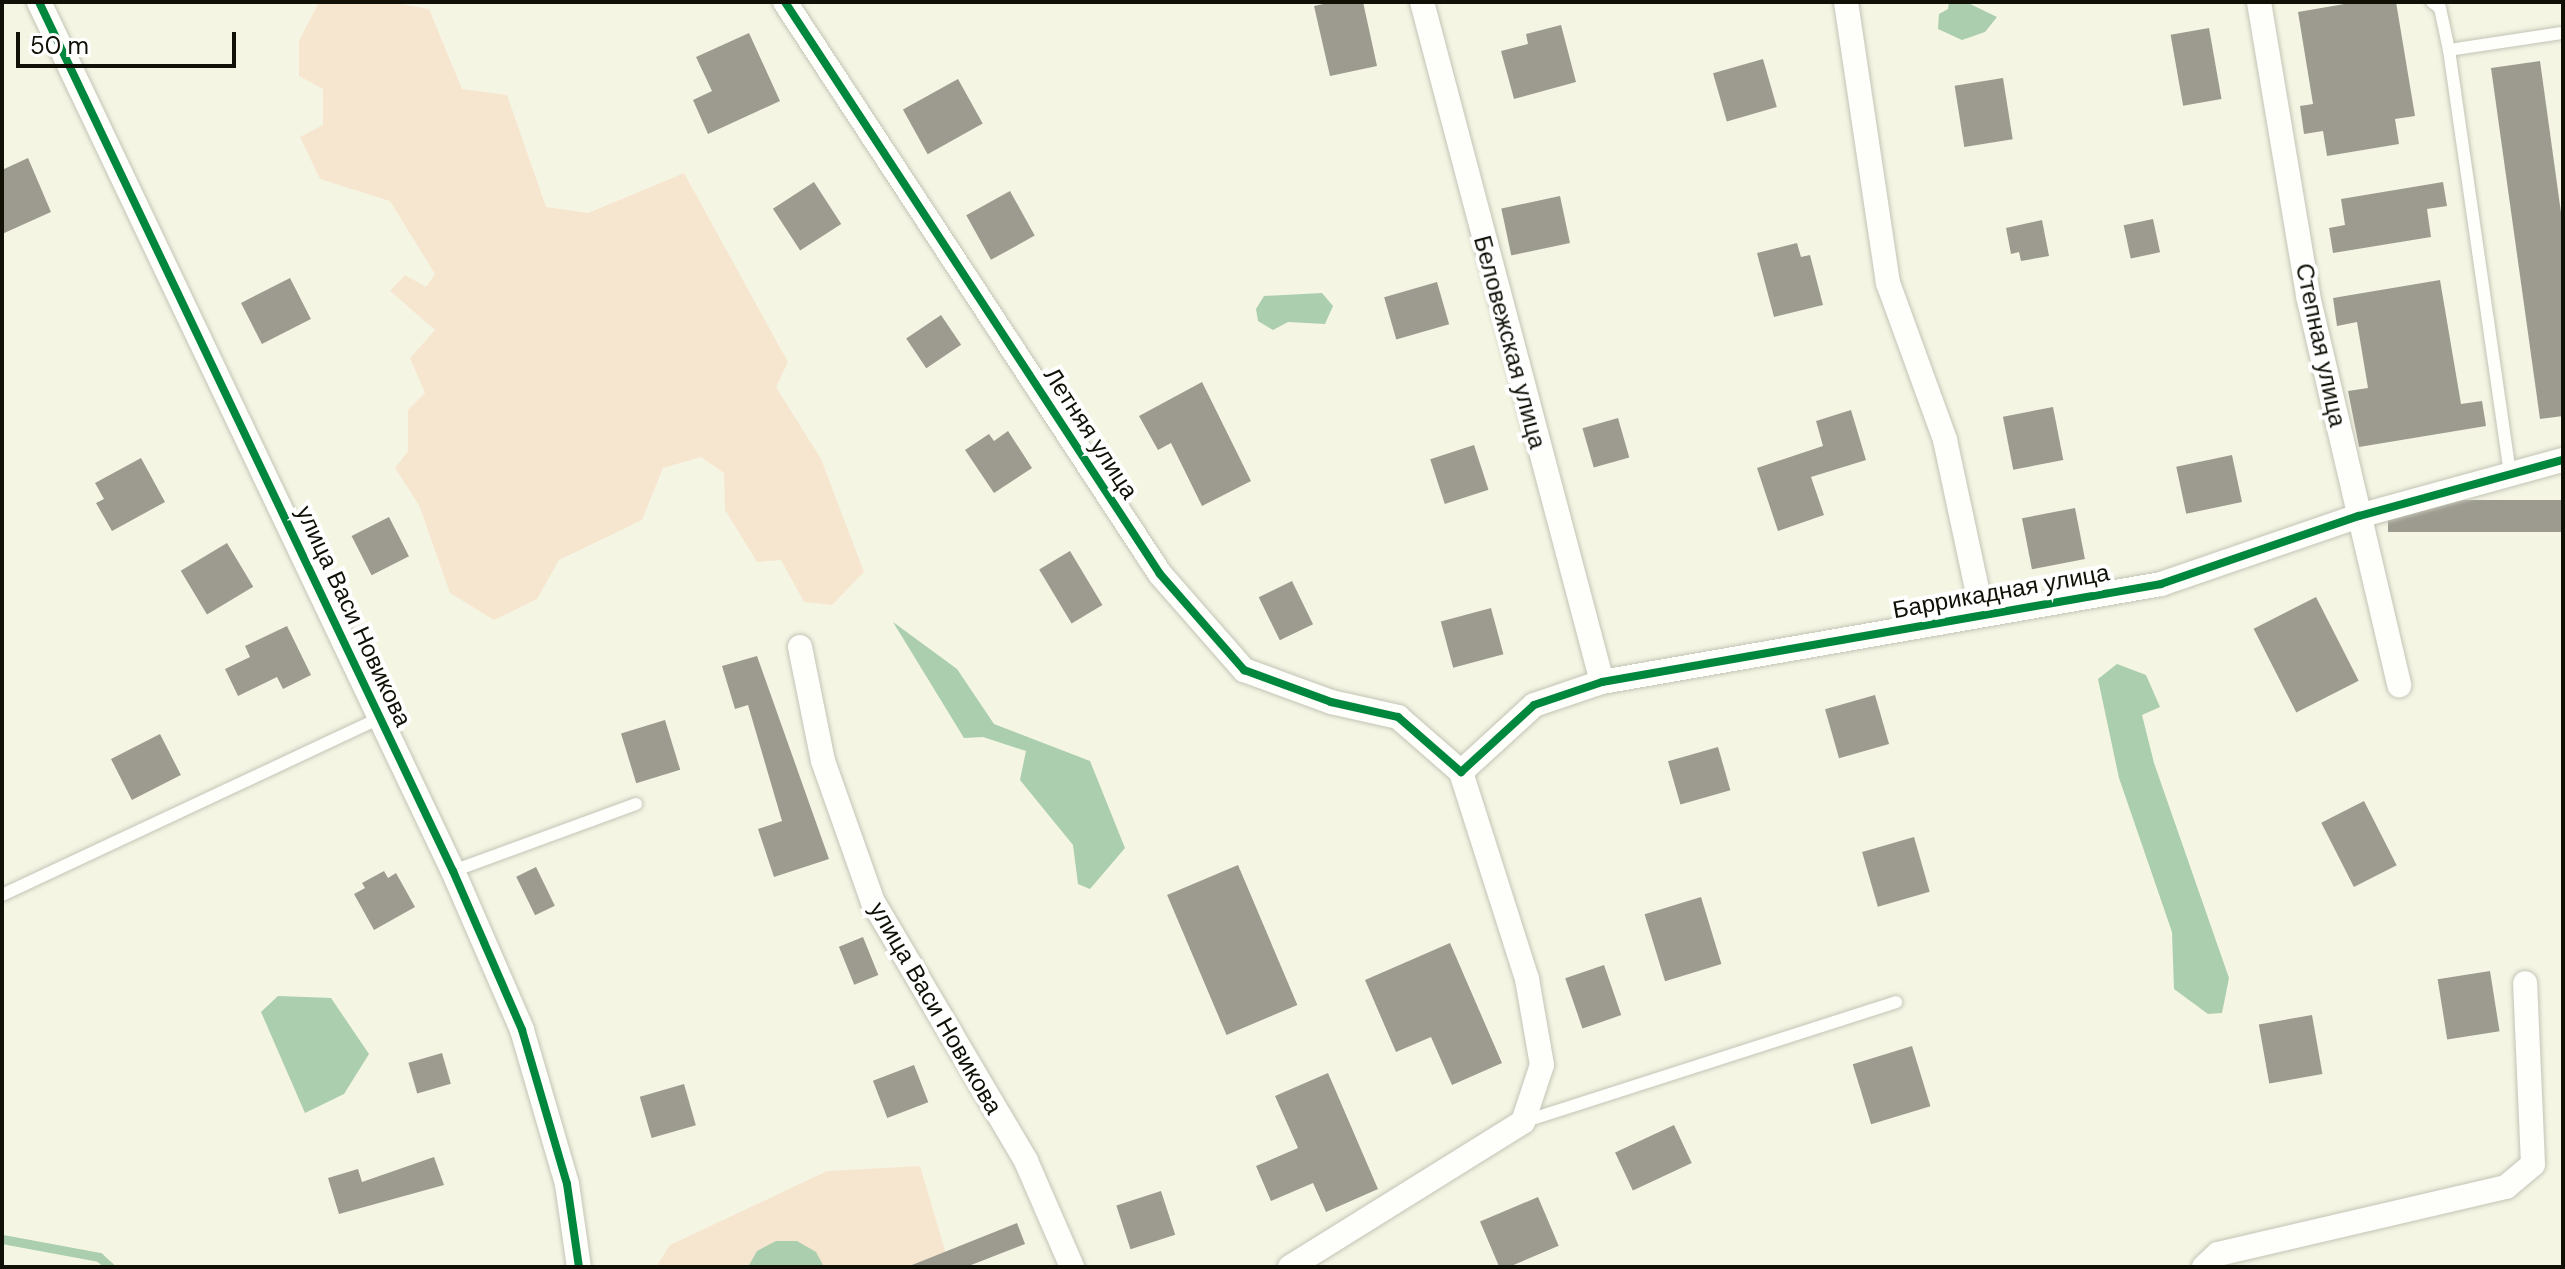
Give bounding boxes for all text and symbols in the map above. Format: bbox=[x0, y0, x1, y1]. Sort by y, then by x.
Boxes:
scale bar bbox=[20, 16, 240, 66]
text: 50 m bbox=[30, 30, 89, 61]
street label: Беловежская улица bbox=[1468, 232, 1552, 452]
street label: Степная улица bbox=[2290, 261, 2352, 429]
street label: Летняя улица bbox=[1038, 362, 1144, 504]
street label: улица Васи Новикова bbox=[290, 501, 418, 731]
street label: Баррикадная улица bbox=[1890, 558, 2112, 624]
street label: улица Васи Новикова bbox=[863, 897, 1009, 1119]

